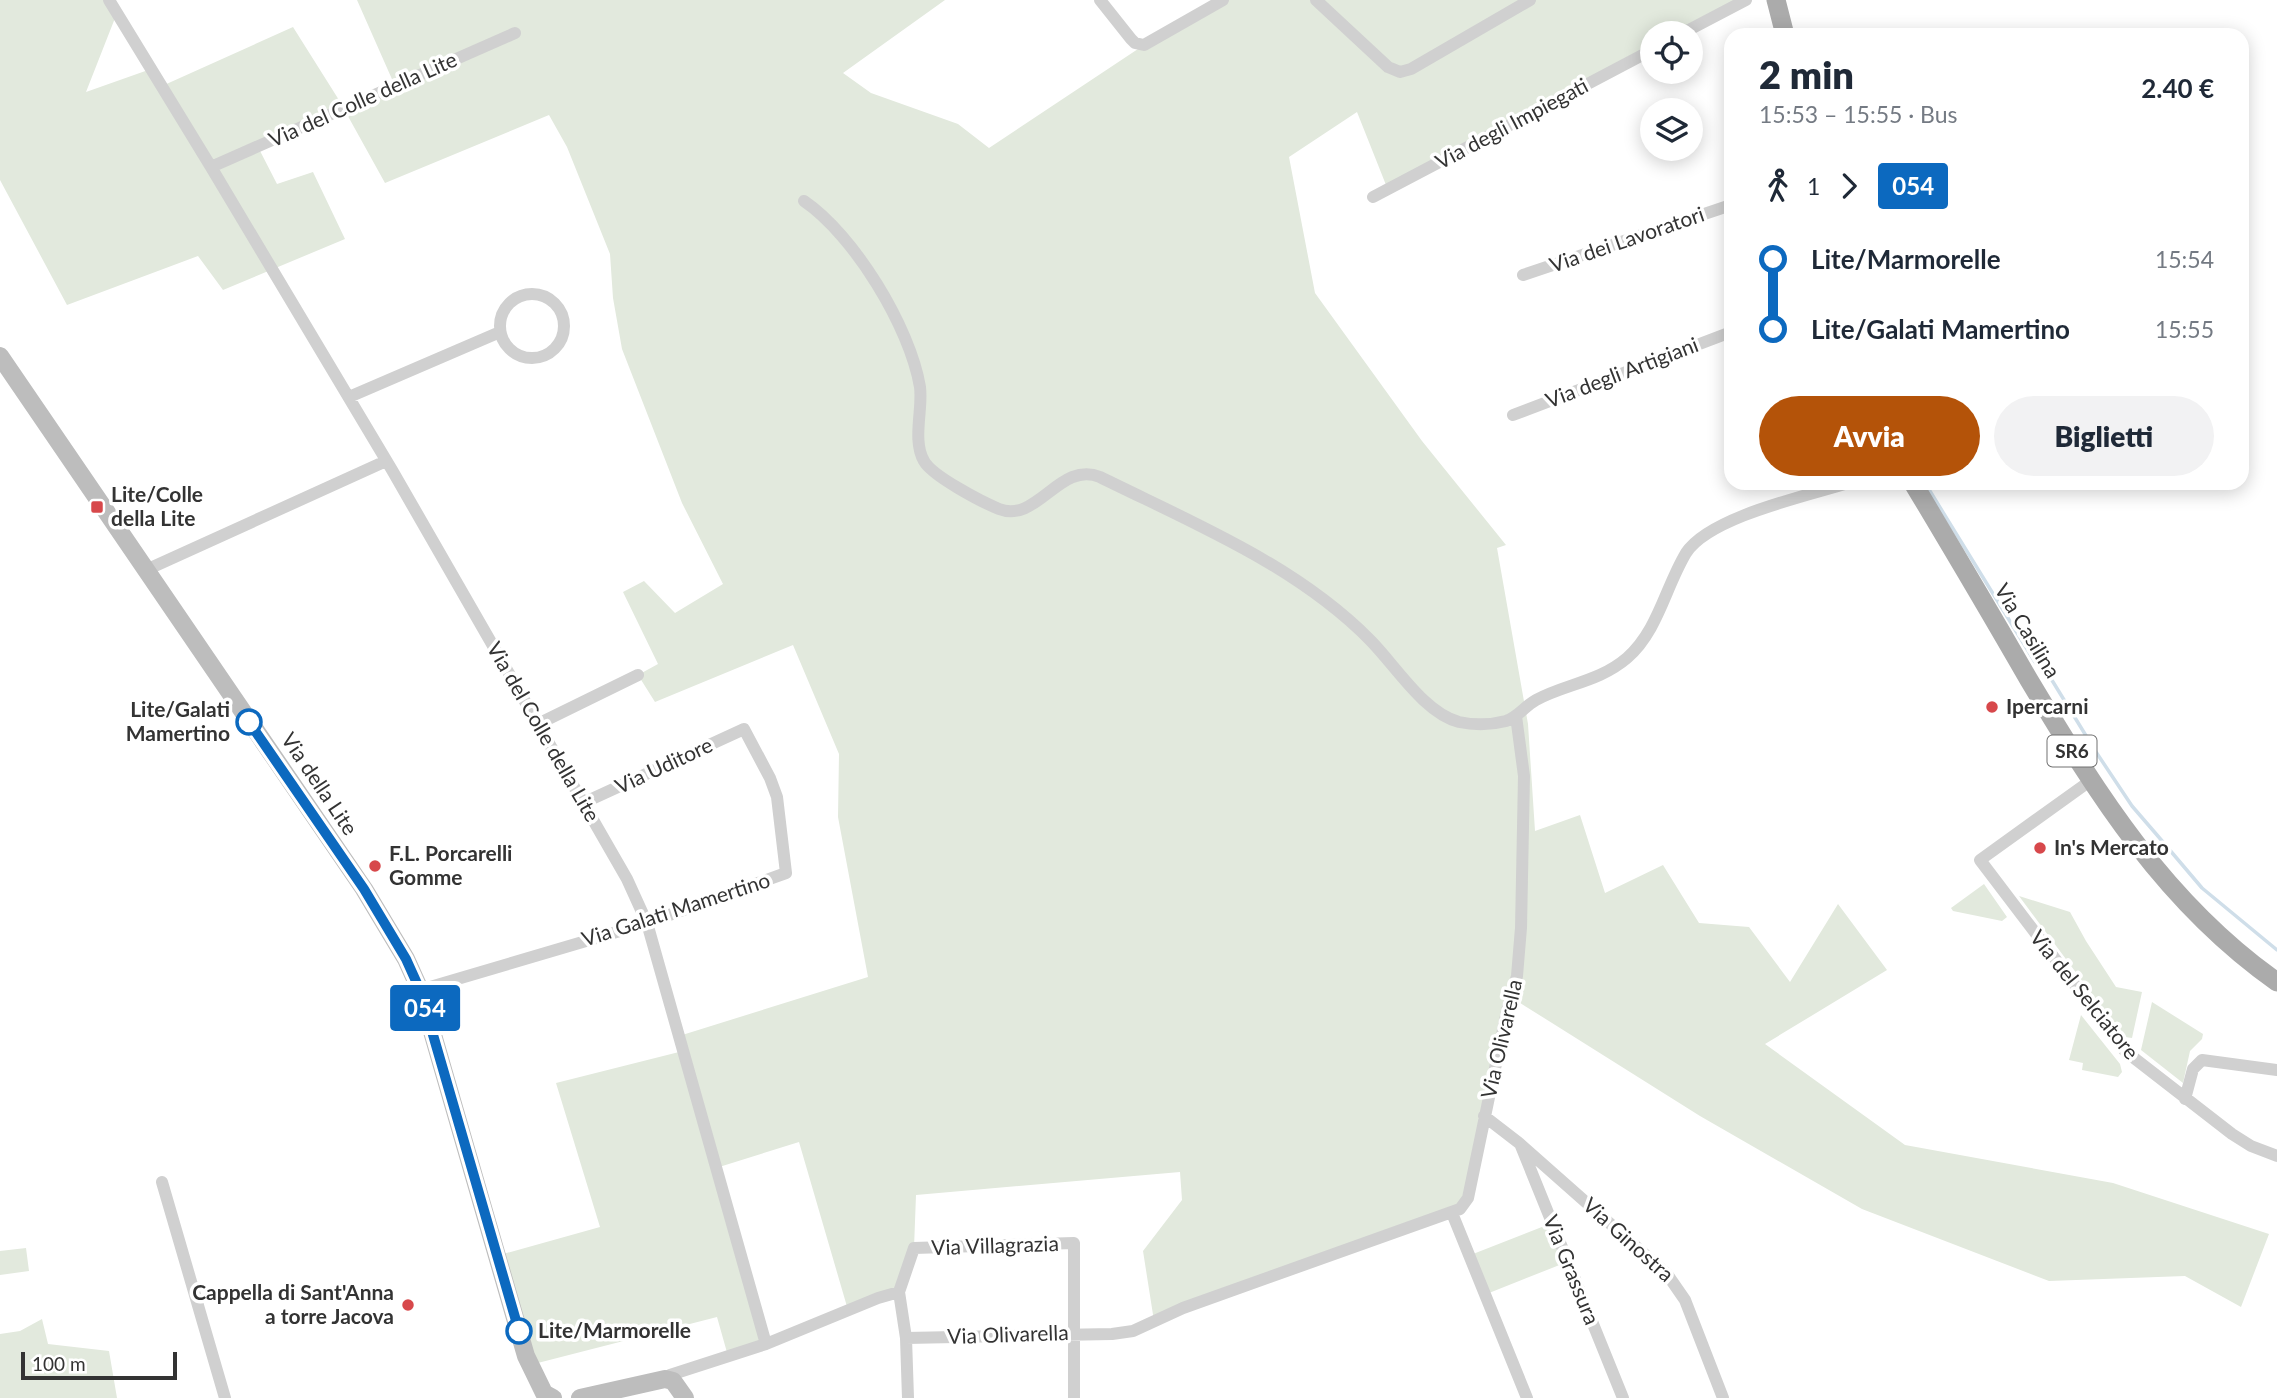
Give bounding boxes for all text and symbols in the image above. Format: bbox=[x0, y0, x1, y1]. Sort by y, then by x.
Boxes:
map controls bbox=[1640, 21, 1703, 161]
button: locate bbox=[1640, 21, 1703, 84]
street label: Via del Colle della Lite bbox=[264, 46, 460, 151]
text: 2 min bbox=[1759, 51, 1854, 97]
street label: Via degli Impiegati bbox=[1431, 72, 1592, 173]
text: 2.40 € bbox=[2141, 72, 2214, 104]
button: layers bbox=[1640, 98, 1703, 161]
text: 15:53 – 15:55 · Bus bbox=[1759, 100, 1958, 128]
icon: walk bbox=[1759, 167, 1797, 205]
icon: forward bbox=[1830, 167, 1868, 205]
text: 054 bbox=[1892, 171, 1934, 200]
text: 1 bbox=[1807, 172, 1820, 200]
street label: Via dei Lavoratori bbox=[1546, 200, 1707, 277]
text: Lite/Marmorelle bbox=[1811, 243, 2001, 275]
text: 15:54 bbox=[2155, 245, 2214, 273]
text: Lite/Galati Mamertino bbox=[1811, 313, 2070, 345]
text: 15:55 bbox=[2155, 315, 2214, 343]
street label: Via degli Artigiani bbox=[1542, 331, 1701, 412]
button: Avvia bbox=[1759, 396, 1980, 476]
button: Biglietti bbox=[1994, 396, 2214, 476]
place label: Lite/Colle della Lite bbox=[111, 481, 203, 530]
marker: Lite/Colle della Lite bbox=[89, 499, 105, 515]
street label: Via Casilina bbox=[1990, 578, 2066, 682]
street label: Via del Colle della Lite bbox=[483, 637, 606, 826]
place label: Ipercarni bbox=[2006, 693, 2089, 718]
place label: Lite/Galati Mamertino bbox=[126, 696, 230, 745]
marker: Ipercarni bbox=[1984, 699, 2000, 715]
marker: Lite/Galati Mamertino bbox=[236, 709, 262, 735]
street label: Via della Lite bbox=[277, 727, 364, 839]
street label: Via Uditore bbox=[611, 731, 716, 798]
road number: SR6 bbox=[2048, 736, 2096, 766]
place label: In's Mercato bbox=[2054, 834, 2169, 859]
place label: F.L. Porcarelli Gomme bbox=[389, 840, 512, 889]
marker: In's Mercato bbox=[2032, 840, 2048, 856]
marker: F.L. Porcarelli Gomme bbox=[367, 858, 383, 874]
street label: Via Galati Mamertino bbox=[578, 866, 773, 951]
street label: Via del Selciatore bbox=[2026, 925, 2145, 1064]
street label: Via Olivarella bbox=[1475, 977, 1526, 1101]
line badge: 054 bbox=[385, 985, 465, 1031]
text: 054 bbox=[404, 993, 446, 1022]
street label: Via Ginostra bbox=[1578, 1192, 1680, 1286]
street label: Via Grassura bbox=[1539, 1211, 1606, 1328]
street label: Via Villagrazia bbox=[931, 1230, 1059, 1259]
place label: Cappella di Sant'Anna a torre Jacova bbox=[192, 1279, 394, 1328]
marker: Cappella di Sant'Anna a torre Jacova bbox=[400, 1297, 416, 1313]
place label: Lite/Marmorelle bbox=[538, 1317, 691, 1342]
marker: Lite/Marmorelle bbox=[506, 1318, 532, 1344]
street label: Via Olivarella bbox=[947, 1319, 1069, 1348]
scale bar bbox=[21, 1349, 177, 1381]
text: 100 m bbox=[32, 1352, 86, 1375]

